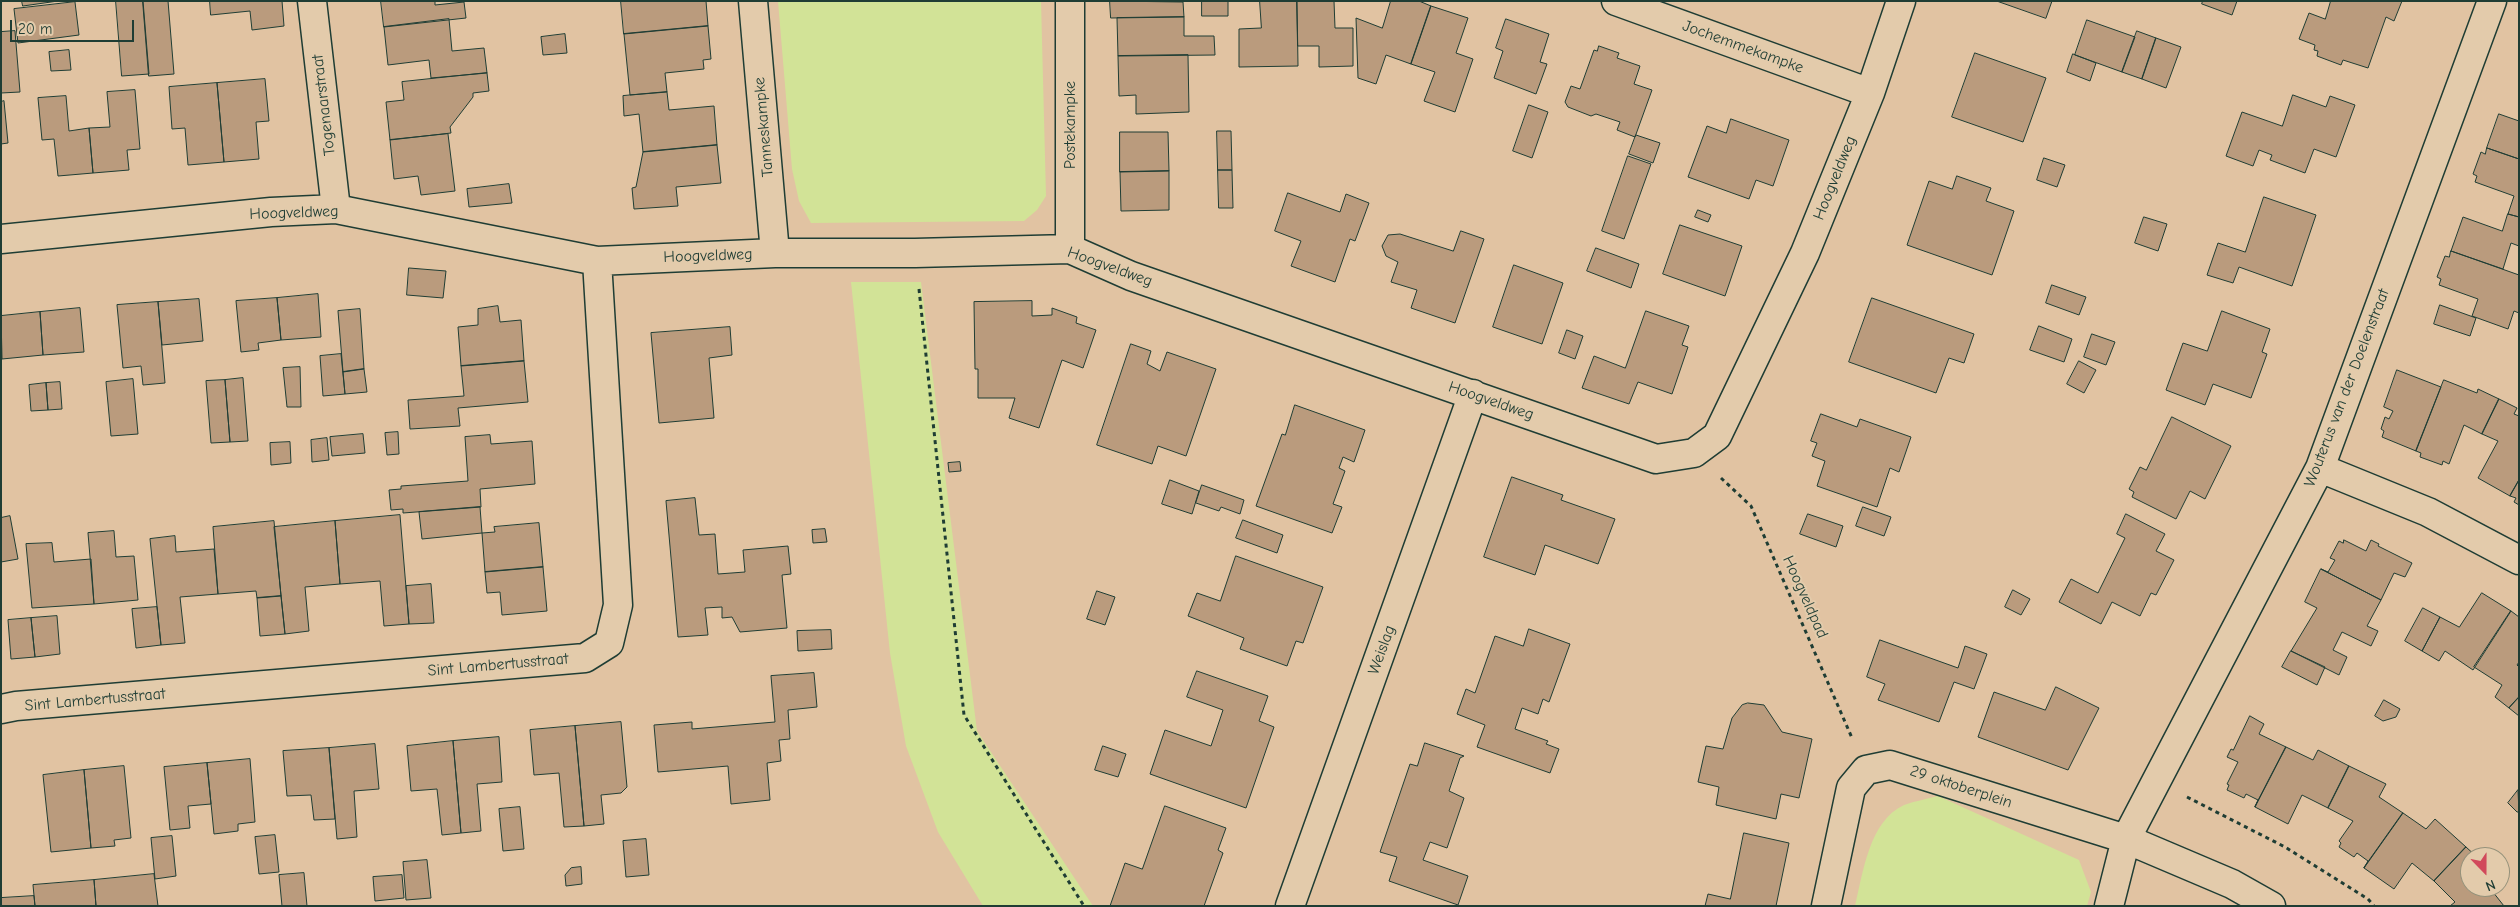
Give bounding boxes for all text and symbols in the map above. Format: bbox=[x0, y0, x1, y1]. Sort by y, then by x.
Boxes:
scale bar bbox=[12, 10, 136, 42]
street label: Jochemmekampke bbox=[1680, 16, 1806, 78]
text: 20 m bbox=[18, 20, 52, 38]
street label: Togenaarstraat bbox=[308, 53, 340, 157]
street label: Tanneskampke bbox=[750, 76, 778, 178]
street label: Postekampke bbox=[1060, 81, 1080, 169]
street label: Hoogveldweg bbox=[1809, 133, 1861, 223]
street label: Hoogveldweg bbox=[249, 202, 339, 224]
street label: Hoogveldweg bbox=[1065, 243, 1155, 291]
street label: Hoogveldweg bbox=[663, 245, 753, 267]
street label: Wouterus van der Doelenstraat bbox=[2300, 286, 2394, 490]
street label: Hoogveldweg bbox=[1446, 377, 1536, 425]
street label: Hoogveldpad bbox=[1778, 553, 1832, 641]
street label: Weislag bbox=[1364, 623, 1400, 677]
street label: Sint Lambertusstraat bbox=[427, 649, 569, 681]
street label: Sint Lambertusstraat bbox=[24, 684, 166, 716]
street label: 29 oktoberplein bbox=[1907, 761, 2015, 813]
north arrow bbox=[2460, 847, 2510, 897]
text: N bbox=[2483, 876, 2498, 895]

